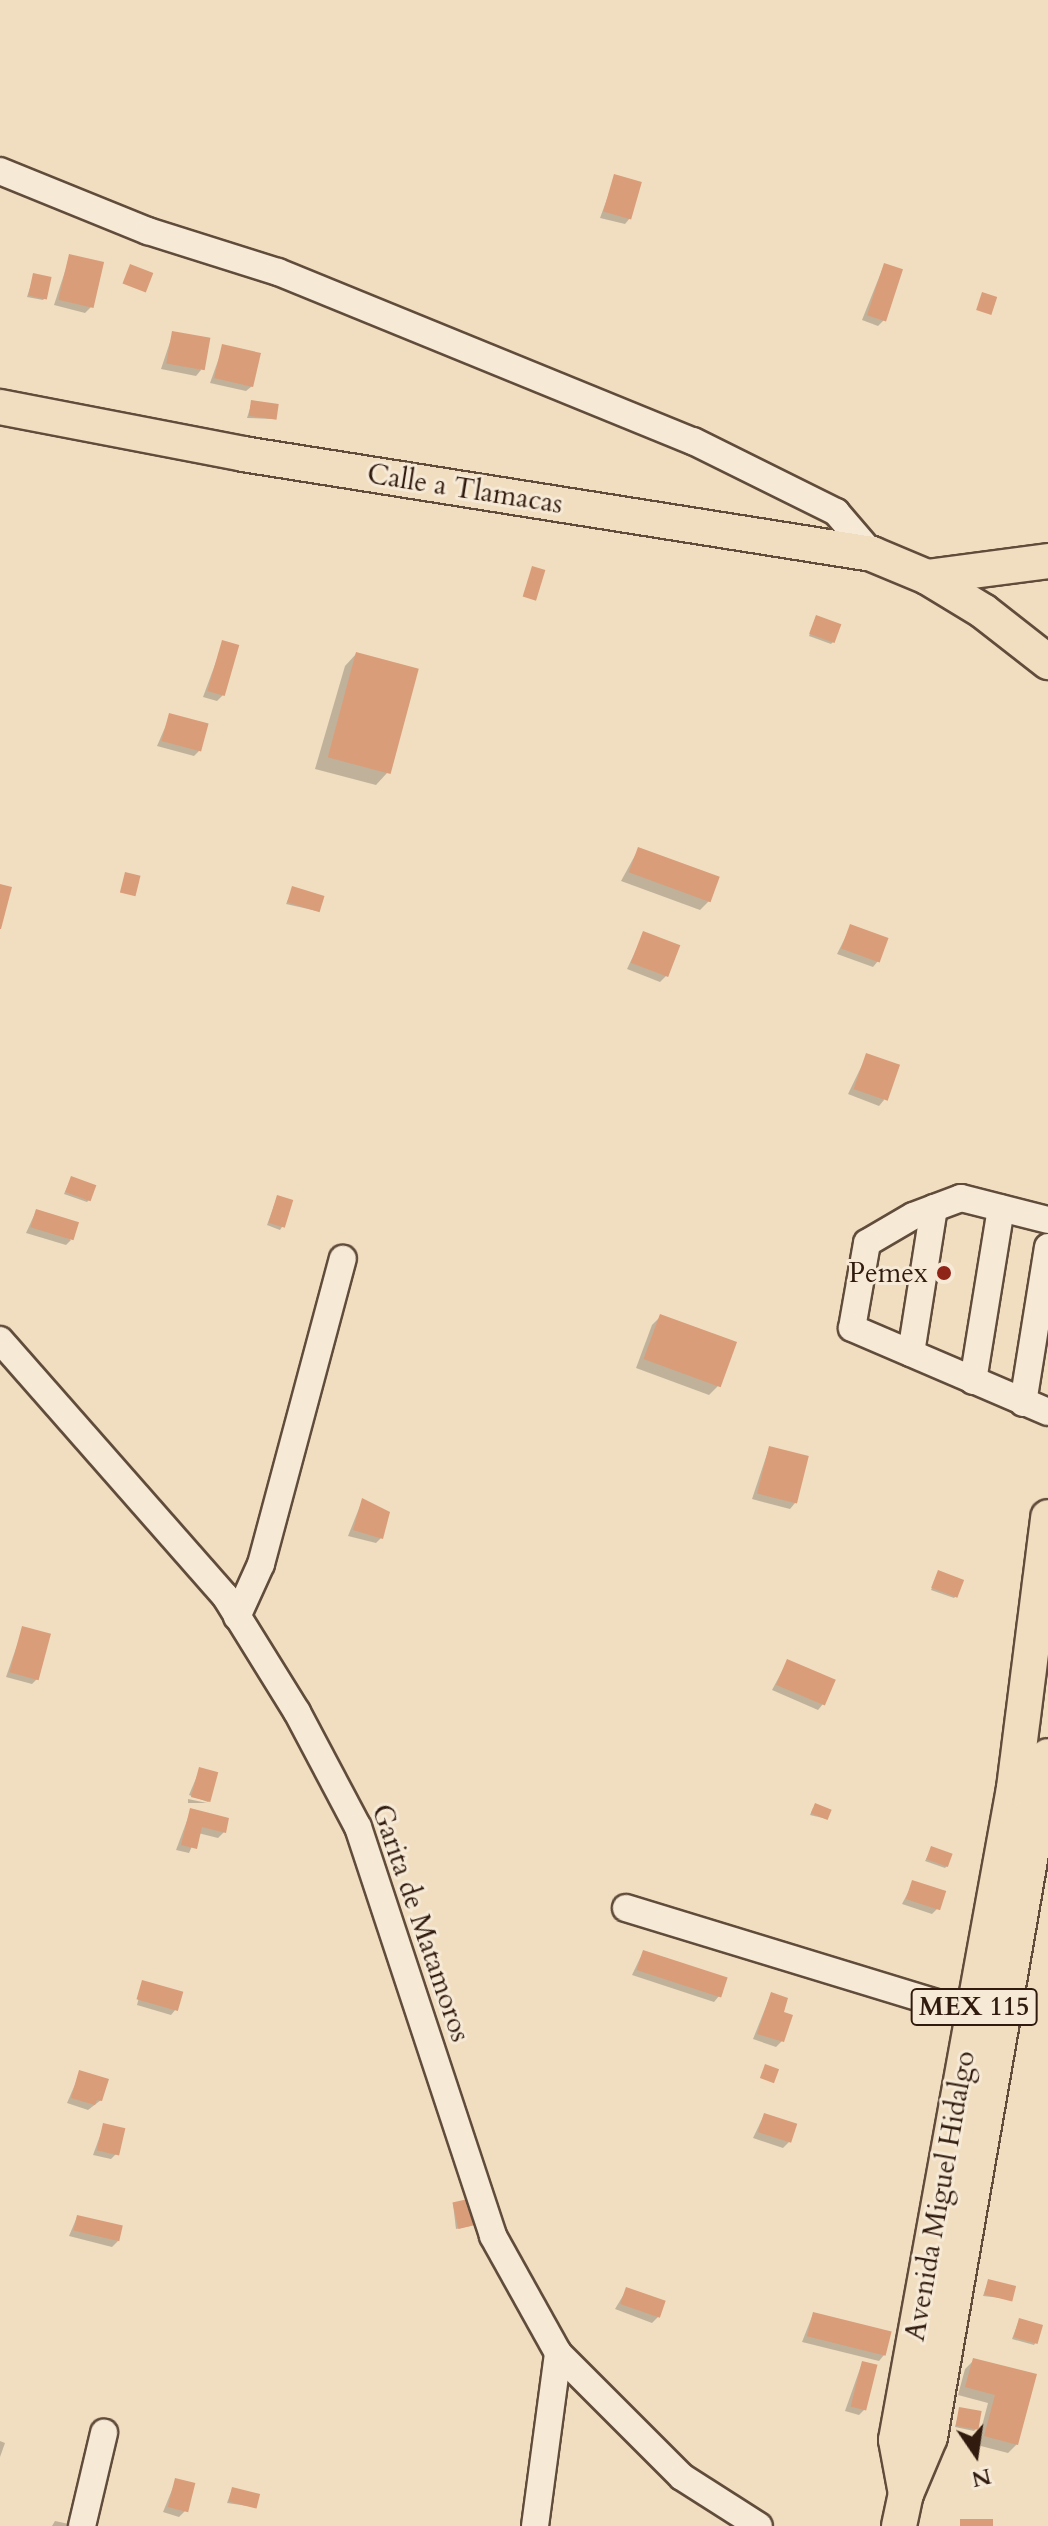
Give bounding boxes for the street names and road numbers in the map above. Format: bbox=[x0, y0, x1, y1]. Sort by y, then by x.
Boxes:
street label: Calle a Tlamacas bbox=[365, 457, 565, 521]
street label: Garita de Matamoros bbox=[365, 1800, 477, 2046]
road number: MEX 115 bbox=[910, 1985, 1038, 2029]
street label: Avenida Miguel Hidalgo bbox=[898, 2048, 982, 2344]

